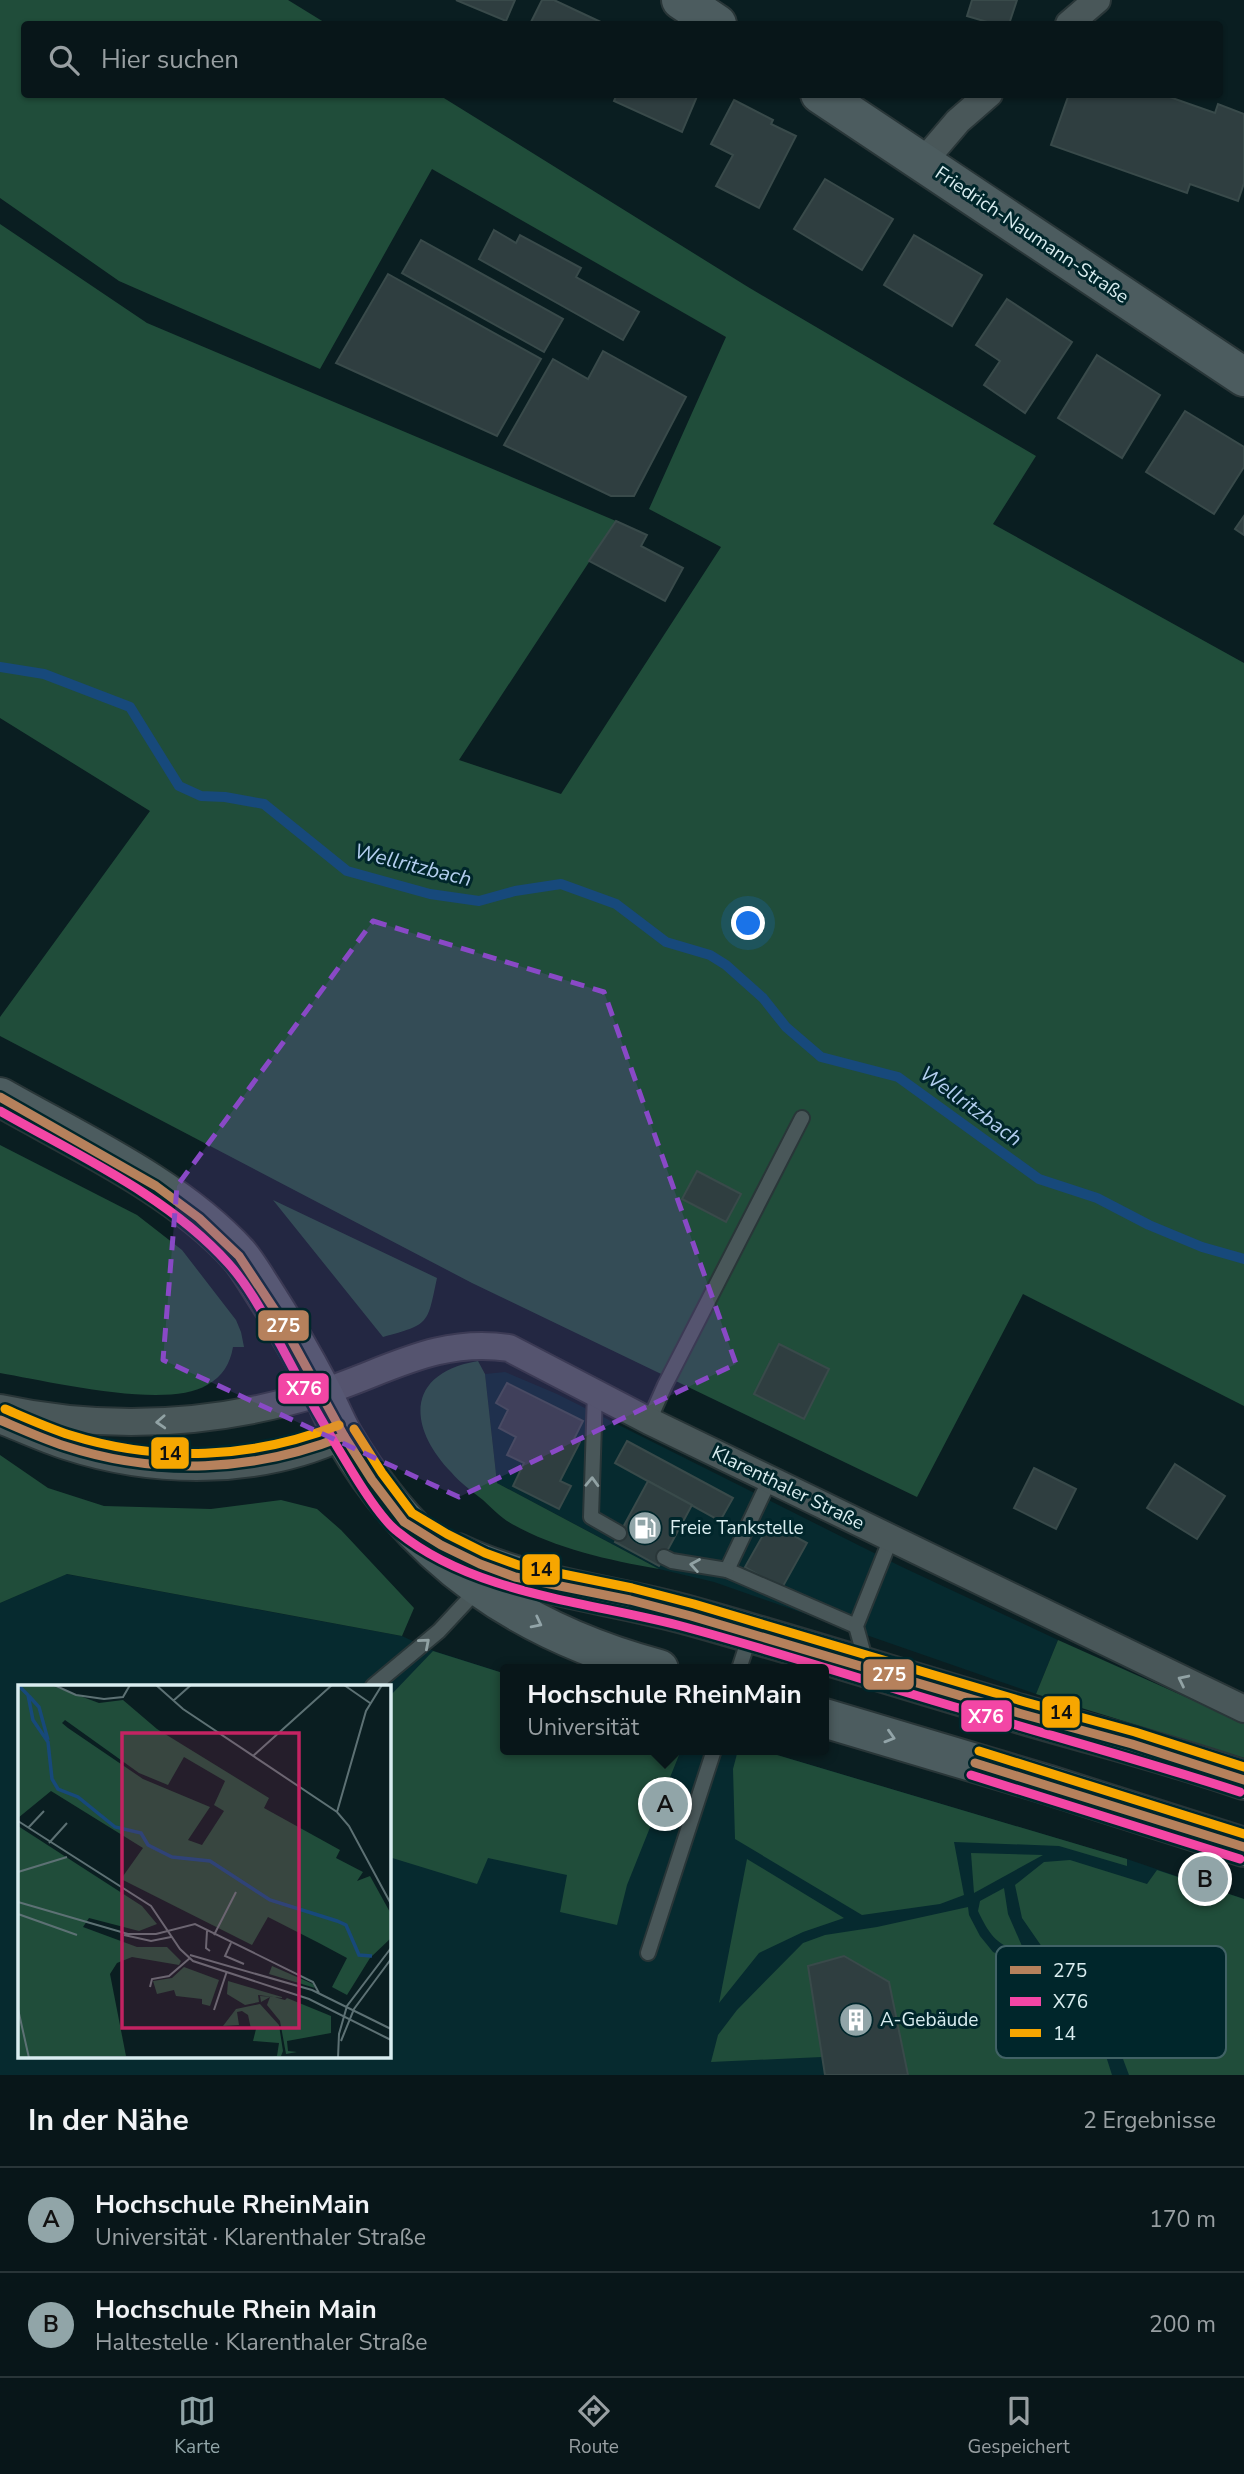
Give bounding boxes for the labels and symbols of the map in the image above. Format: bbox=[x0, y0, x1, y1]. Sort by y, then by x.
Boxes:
street label: Friedrich-Naumann-Straße bbox=[930, 160, 1134, 310]
water label: Wellritzbach bbox=[351, 837, 475, 893]
your location bbox=[731, 906, 765, 940]
water label: Wellritzbach bbox=[914, 1059, 1028, 1153]
line badge: 275 bbox=[257, 1309, 310, 1342]
text: 275 bbox=[266, 1313, 300, 1339]
line badge: X76 bbox=[277, 1372, 330, 1405]
text: X76 bbox=[285, 1376, 322, 1402]
one-way arrow bbox=[155, 1414, 166, 1429]
line badge: 14 bbox=[150, 1436, 190, 1470]
street label: Klarenthaler Straße bbox=[707, 1440, 869, 1536]
text: 14 bbox=[159, 1441, 181, 1467]
one-way arrow bbox=[584, 1476, 600, 1486]
fuel station icon: Freie Tankstelle bbox=[626, 1509, 664, 1547]
place label: Freie Tankstelle bbox=[670, 1515, 804, 1541]
line badge: 14 bbox=[521, 1553, 561, 1586]
text: 14 bbox=[530, 1557, 552, 1583]
one-way arrow bbox=[689, 1558, 701, 1573]
one-way arrow bbox=[530, 1615, 542, 1629]
one-way arrow bbox=[417, 1639, 430, 1651]
line badge: 275 bbox=[862, 1658, 915, 1691]
text: 275 bbox=[872, 1662, 906, 1688]
one-way arrow bbox=[1178, 1674, 1190, 1688]
inset map bbox=[18, 1685, 390, 2058]
line badge: 14 bbox=[1041, 1695, 1081, 1729]
line badge: X76 bbox=[960, 1699, 1013, 1733]
text: 14 bbox=[1050, 1700, 1072, 1726]
text: X76 bbox=[967, 1704, 1004, 1730]
one-way arrow bbox=[883, 1729, 895, 1744]
pin: A bbox=[642, 1778, 688, 1830]
pin: B bbox=[1182, 1853, 1228, 1905]
legend bbox=[996, 1946, 1226, 2058]
text: 275 bbox=[1053, 1958, 1087, 1984]
text: X76 bbox=[1053, 1989, 1088, 2015]
building icon: A-Gebäude bbox=[837, 2001, 875, 2039]
place label: A-Gebäude bbox=[880, 2007, 978, 2033]
text: 14 bbox=[1053, 2021, 1076, 2047]

